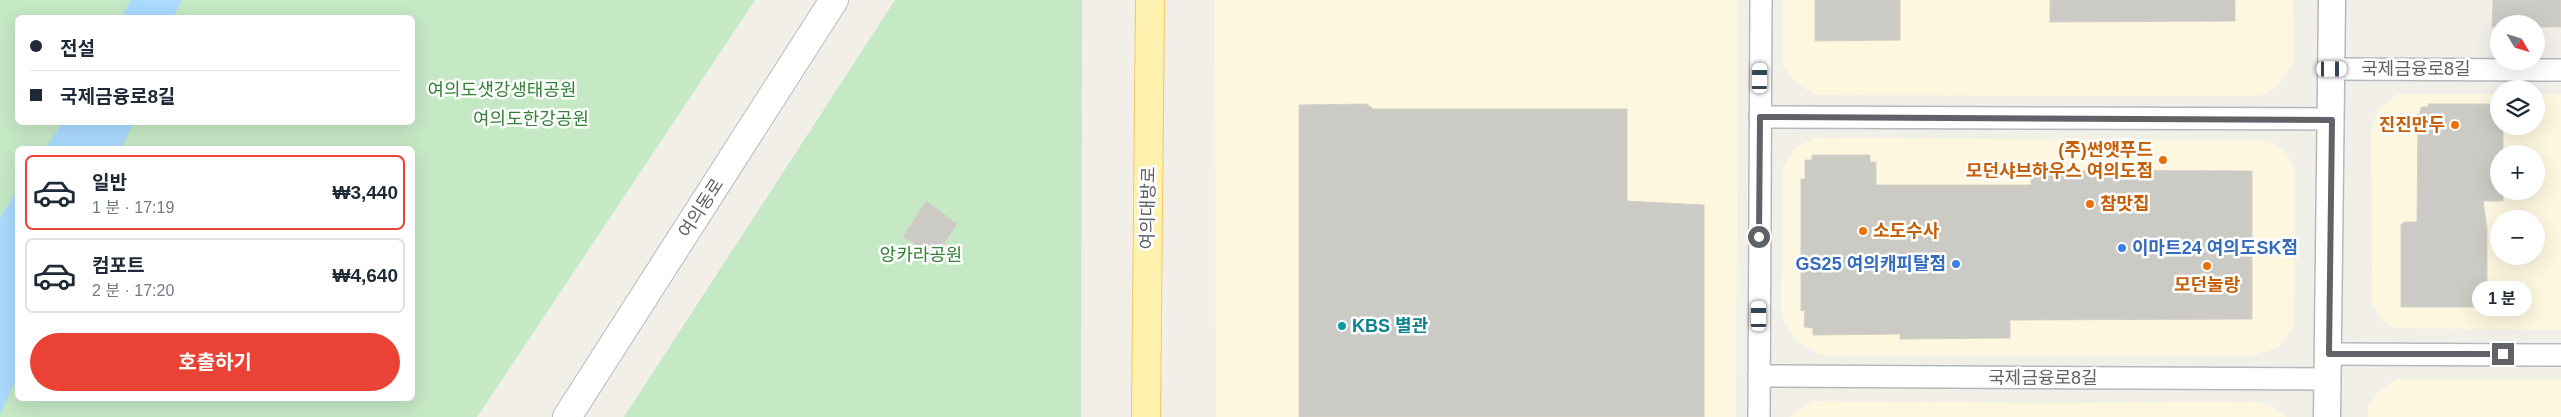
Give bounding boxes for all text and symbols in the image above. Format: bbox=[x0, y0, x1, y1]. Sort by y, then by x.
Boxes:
north arrow bbox=[2490, 15, 2545, 70]
map controls bbox=[2490, 15, 2545, 265]
text: 전설 bbox=[60, 38, 95, 59]
street label: 국제금융로8길 bbox=[2361, 59, 2471, 79]
car bbox=[2317, 62, 2347, 77]
car bbox=[1752, 63, 1767, 93]
park label: 여의도샛강생태공원 bbox=[427, 80, 577, 100]
button: layers bbox=[2490, 80, 2545, 135]
text: 국제금융로8길 bbox=[60, 86, 175, 107]
park label: 여의도한강공원 bbox=[473, 109, 589, 129]
place label: 진진만두 bbox=[2379, 115, 2445, 135]
marker: 진진만두 bbox=[2449, 119, 2461, 131]
place label: (주)썬앳푸드 모던샤브하우스 여의도점 bbox=[1966, 140, 2153, 181]
button: + bbox=[2490, 145, 2545, 200]
marker: (주)썬앳푸드 모던샤브하우스 여의도점 bbox=[2157, 154, 2169, 166]
street label: 여의대방로 bbox=[1137, 166, 1159, 250]
icon: car bbox=[32, 170, 77, 215]
text: 일반 bbox=[92, 172, 127, 193]
street label: 여의동로 bbox=[675, 175, 727, 241]
text: ₩3,440 bbox=[333, 182, 398, 203]
place label: 참맛집 bbox=[2100, 194, 2150, 214]
marker: 참맛집 bbox=[2084, 198, 2096, 210]
text: 1 분 · 17:19 bbox=[92, 199, 174, 216]
button: − bbox=[2490, 210, 2545, 265]
place label: 소도수사 bbox=[1873, 221, 1940, 241]
marker: 소도수사 bbox=[1857, 225, 1869, 237]
route start bbox=[1748, 226, 1770, 248]
place label: 이마트24 여의도SK점 bbox=[2132, 238, 2298, 258]
marker: 이마트24 여의도SK점 bbox=[2116, 242, 2128, 254]
park label: 앙카라공원 bbox=[880, 245, 962, 265]
icon: car bbox=[32, 253, 77, 298]
place label: GS25 여의캐피탈점 bbox=[1796, 254, 1946, 274]
text: 컴포트 bbox=[92, 255, 144, 276]
marker: GS25 여의캐피탈점 bbox=[1950, 258, 1962, 270]
marker: 모던눌랑 bbox=[2201, 260, 2213, 272]
text: ₩4,640 bbox=[333, 265, 398, 286]
place label: 모던눌랑 bbox=[2174, 275, 2241, 295]
text: 2 분 · 17:20 bbox=[92, 282, 174, 299]
callout: 1 분 bbox=[2473, 282, 2533, 316]
text: 1 분 bbox=[2488, 290, 2516, 307]
car bbox=[1751, 301, 1766, 331]
place label: KBS 별관 bbox=[1352, 316, 1429, 336]
marker: KBS 별관 bbox=[1336, 320, 1348, 332]
button: 호출하기 bbox=[30, 333, 400, 391]
route end bbox=[2492, 343, 2514, 365]
street label: 국제금융로8길 bbox=[1988, 368, 2098, 388]

